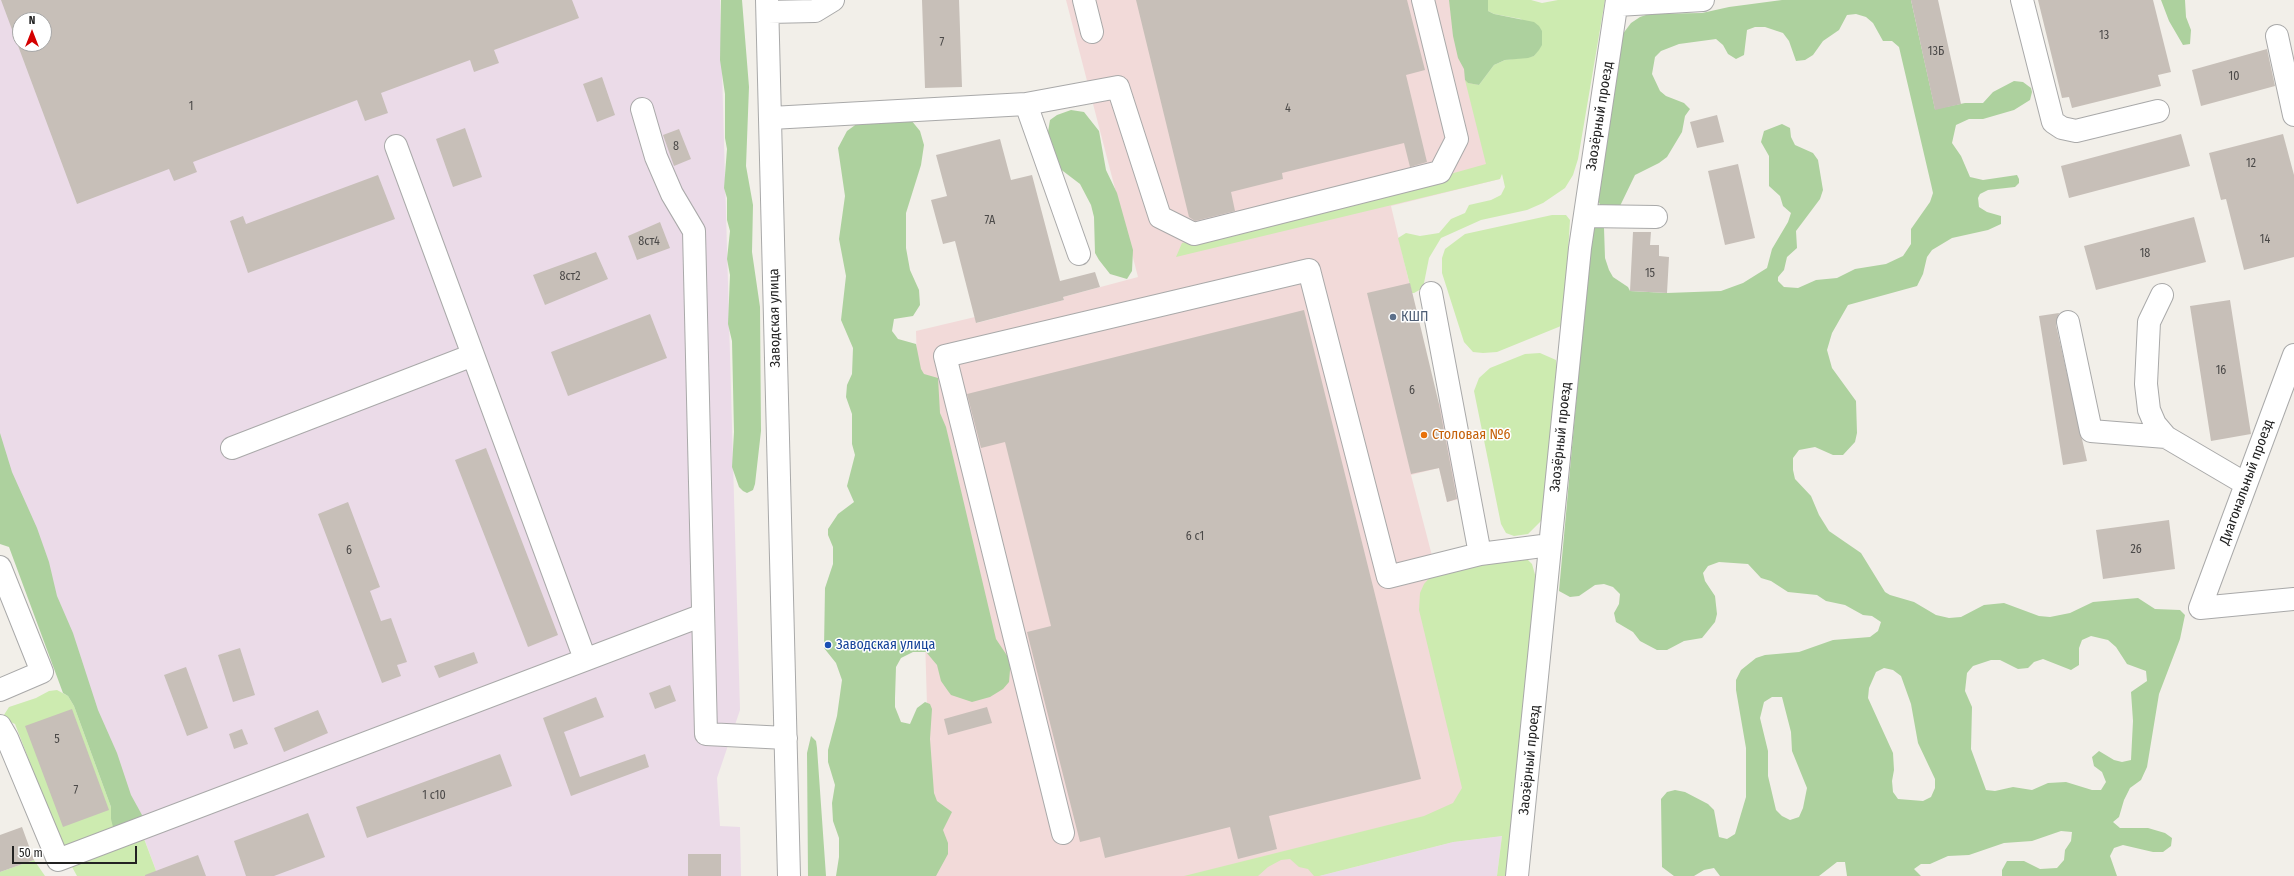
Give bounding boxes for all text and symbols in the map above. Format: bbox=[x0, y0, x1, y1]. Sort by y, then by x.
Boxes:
north arrow bbox=[12, 12, 52, 52]
text: N bbox=[29, 14, 35, 27]
house number: 13 bbox=[2099, 29, 2109, 43]
house number: 7 bbox=[940, 36, 944, 50]
house number: 13Б bbox=[1928, 45, 1944, 59]
street label: Заозёрный проезд bbox=[1583, 60, 1617, 172]
house number: 10 bbox=[2229, 70, 2239, 84]
house number: 1 bbox=[189, 100, 193, 114]
house number: 4 bbox=[1285, 102, 1291, 116]
house number: 8 bbox=[673, 140, 679, 154]
house number: 12 bbox=[2246, 157, 2256, 171]
house number: 7А bbox=[985, 214, 995, 228]
house number: 14 bbox=[2260, 233, 2270, 247]
house number: 8ст4 bbox=[638, 235, 660, 249]
house number: 18 bbox=[2140, 247, 2150, 261]
house number: 15 bbox=[1645, 267, 1655, 281]
street label: Заводская улица bbox=[766, 268, 784, 368]
house number: 8ст2 bbox=[559, 270, 581, 284]
place label: КШП bbox=[1401, 309, 1428, 325]
marker: КШП bbox=[1388, 312, 1398, 322]
house number: 16 bbox=[2216, 364, 2226, 378]
street label: Заозёрный проезд bbox=[1547, 381, 1575, 493]
house number: 6 bbox=[1409, 384, 1415, 398]
street label: Диагональный проезд bbox=[2217, 417, 2277, 547]
place label: Столовая №6 bbox=[1432, 427, 1511, 443]
marker: Столовая №6 bbox=[1419, 430, 1429, 440]
house number: 6 с1 bbox=[1186, 530, 1204, 544]
house number: 26 bbox=[2130, 543, 2142, 557]
house number: 6 bbox=[346, 544, 352, 558]
place label: Заводская улица bbox=[836, 637, 935, 653]
marker: Заводская улица bbox=[823, 640, 833, 650]
street label: Заозёрный проезд bbox=[1516, 704, 1544, 816]
house number: 5 bbox=[54, 733, 60, 747]
house number: 7 bbox=[74, 784, 78, 798]
house number: 1 с10 bbox=[422, 789, 446, 803]
scale bar bbox=[14, 838, 139, 864]
text: 50 m bbox=[19, 846, 43, 860]

